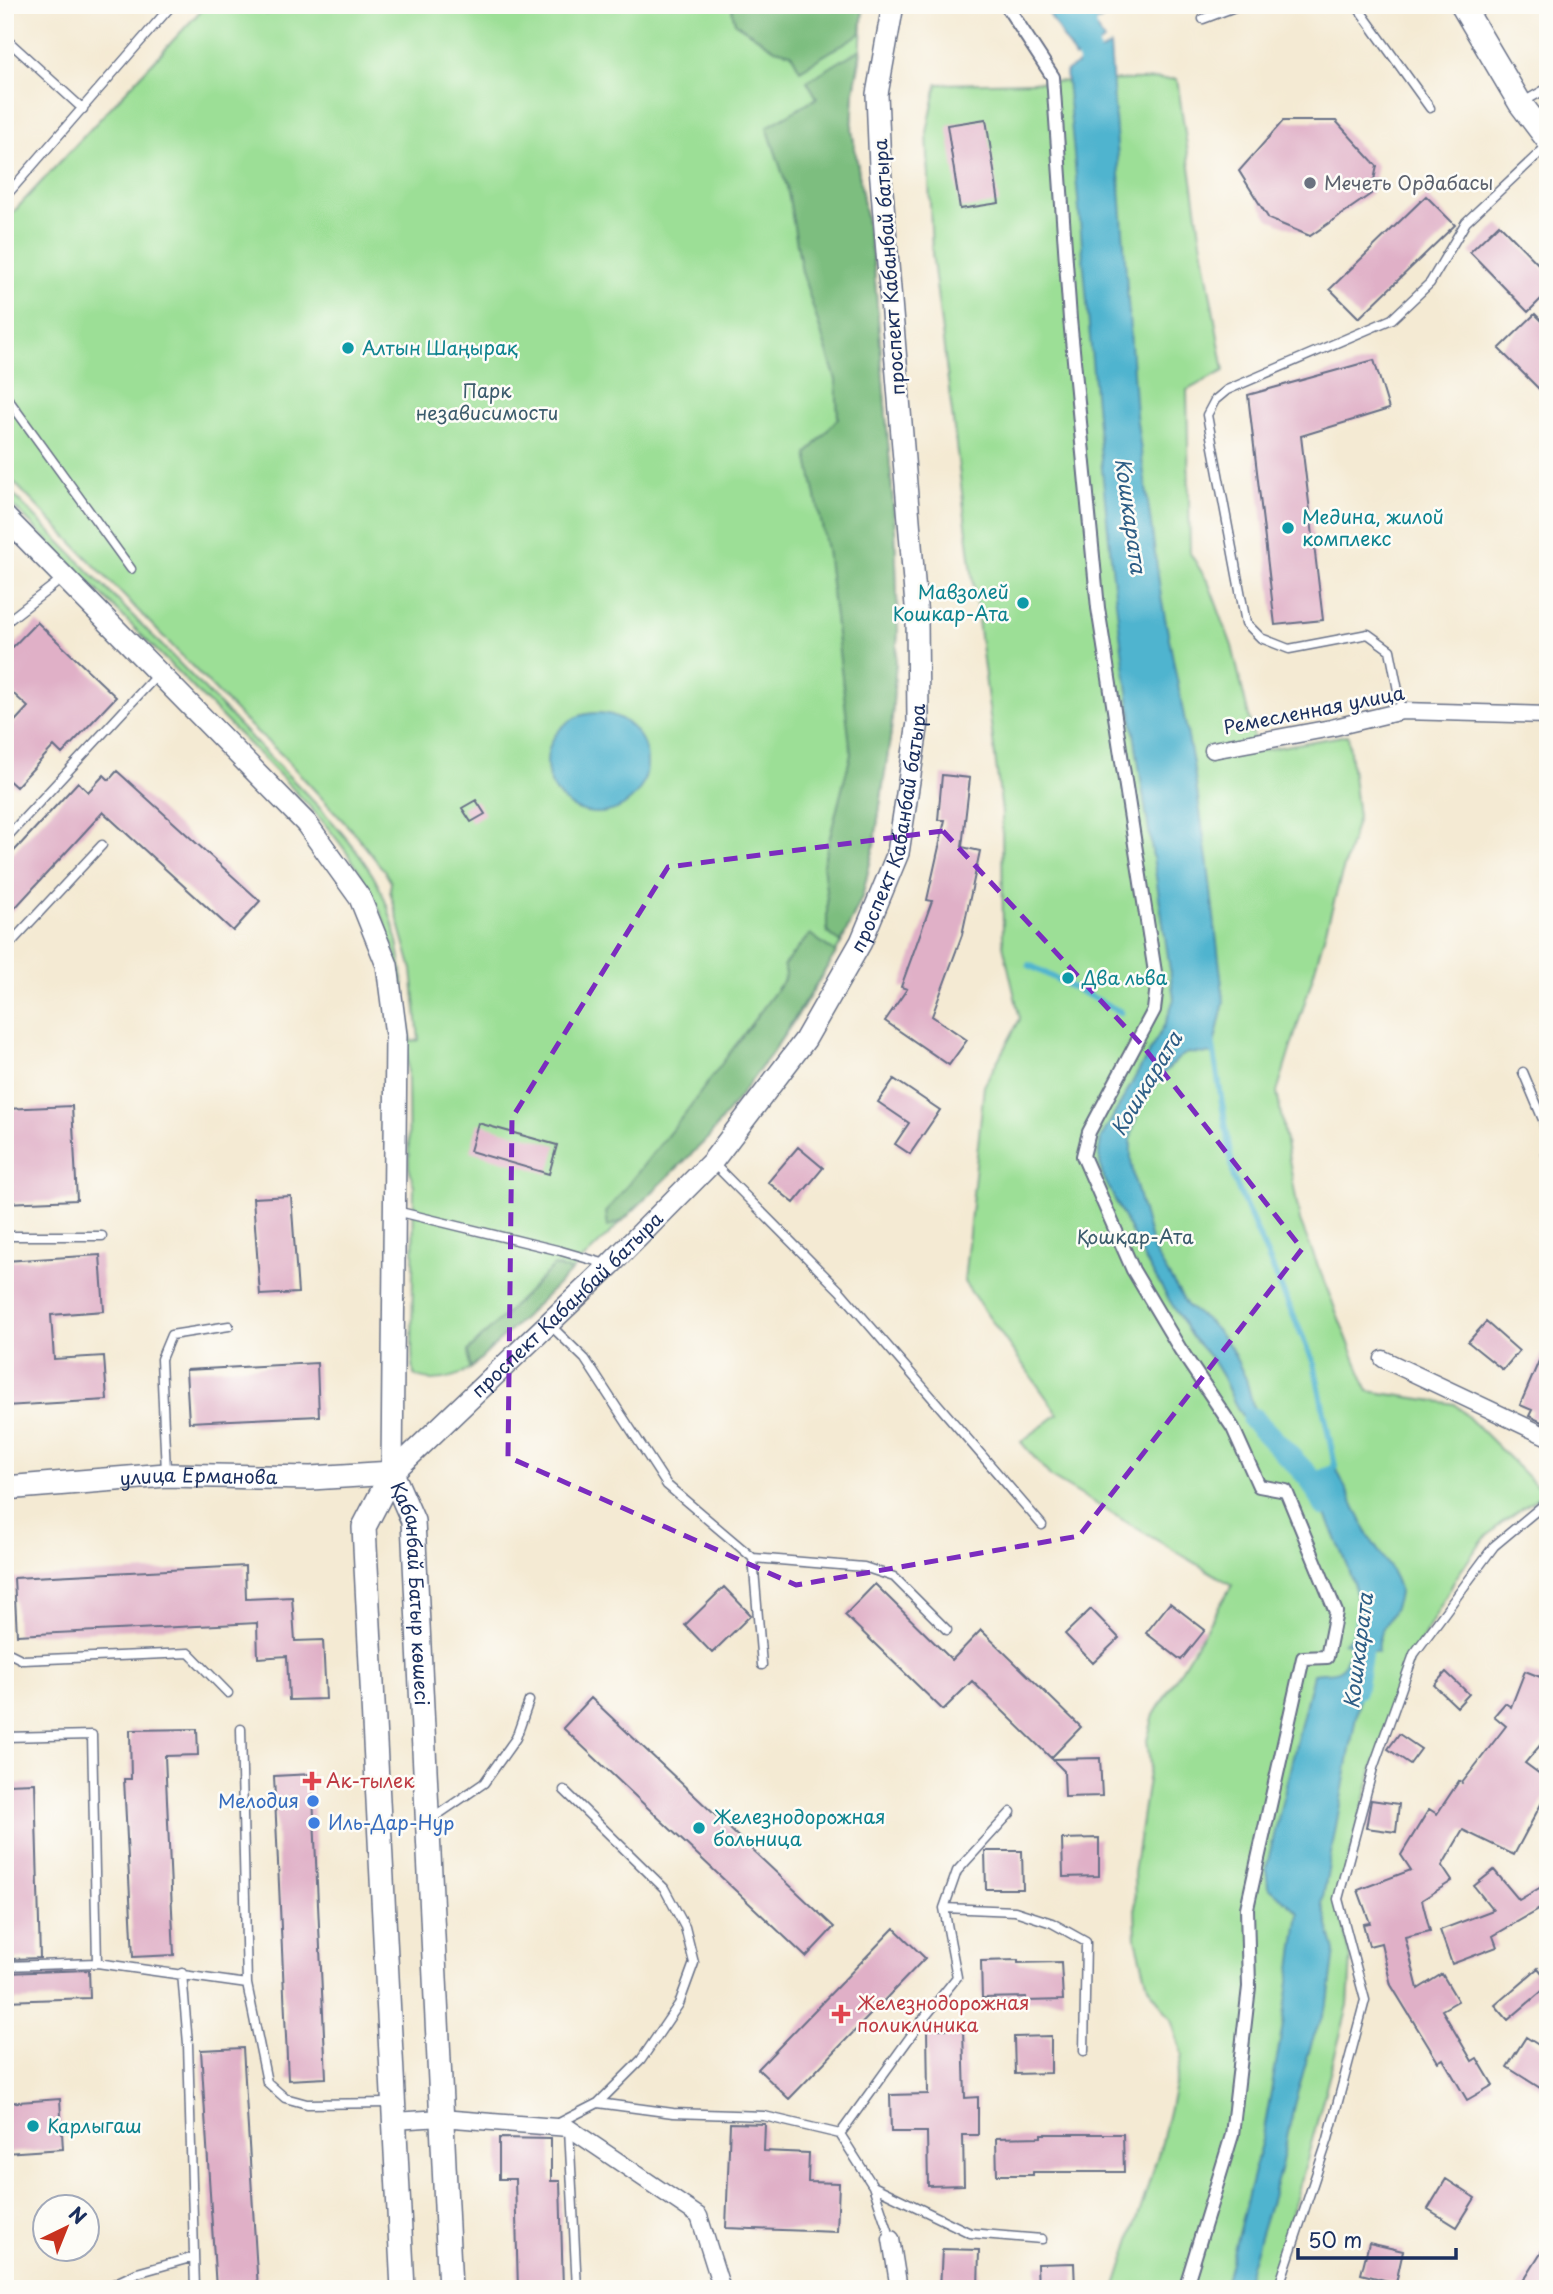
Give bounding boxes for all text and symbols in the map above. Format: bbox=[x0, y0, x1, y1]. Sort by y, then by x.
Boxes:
street label: проспект Кабанбай батыра bbox=[865, 138, 911, 396]
place label: Мечеть Ордабасы bbox=[1324, 168, 1493, 196]
marker: Мечеть Ордабасы bbox=[1302, 175, 1318, 191]
place label: Алтын Шаңырақ bbox=[362, 333, 519, 361]
marker: Алтын Шаңырақ bbox=[340, 340, 356, 356]
park label: Парк независимости bbox=[416, 376, 558, 426]
water label: Кошкарата bbox=[1108, 456, 1156, 576]
place label: Медина, жилой комплекс bbox=[1302, 502, 1444, 552]
marker: Медина, жилой комплекс bbox=[1280, 520, 1296, 536]
place label: Мавзолей Кошкар-Ата bbox=[893, 577, 1009, 627]
marker: Мавзолей Кошкар-Ата bbox=[1015, 595, 1031, 611]
street label: Ремесленная улица bbox=[1221, 678, 1407, 740]
street label: проспект Кабанбай батыра bbox=[843, 704, 931, 957]
place label: Два льва bbox=[1081, 963, 1168, 991]
marker: Два льва bbox=[1060, 970, 1076, 986]
water label: Кошкарата bbox=[1102, 1024, 1189, 1141]
street label: проспект Кабанбай батыра bbox=[464, 1204, 669, 1403]
park label: Қошқар-Ата bbox=[1076, 1222, 1194, 1250]
street label: улица Ерманова bbox=[118, 1460, 278, 1492]
street label: Қабанбай Батыр көшесі bbox=[384, 1477, 437, 1706]
water label: Кошкарата bbox=[1334, 1590, 1380, 1710]
place label: Ак-тылек bbox=[326, 1766, 415, 1794]
marker: Ак-тылек bbox=[304, 1773, 320, 1789]
place label: Мелодия bbox=[218, 1786, 299, 1814]
marker: Мелодия bbox=[305, 1793, 321, 1809]
place label: Железнодорожная больница bbox=[713, 1802, 885, 1852]
place label: Иль-Дар-Нур bbox=[328, 1808, 455, 1836]
marker: Иль-Дар-Нур bbox=[306, 1815, 322, 1831]
marker: Железнодорожная больница bbox=[691, 1820, 707, 1836]
place label: Железнодорожная поликлиника bbox=[857, 1988, 1029, 2038]
marker: Железнодорожная поликлиника bbox=[831, 2004, 851, 2024]
place label: Карлыгаш bbox=[47, 2111, 142, 2139]
marker: Карлыгаш bbox=[25, 2118, 41, 2134]
north arrow bbox=[32, 2192, 102, 2262]
text: N bbox=[63, 2199, 93, 2230]
scale bar bbox=[1298, 2217, 1455, 2261]
text: 50 m bbox=[1308, 2223, 1362, 2255]

